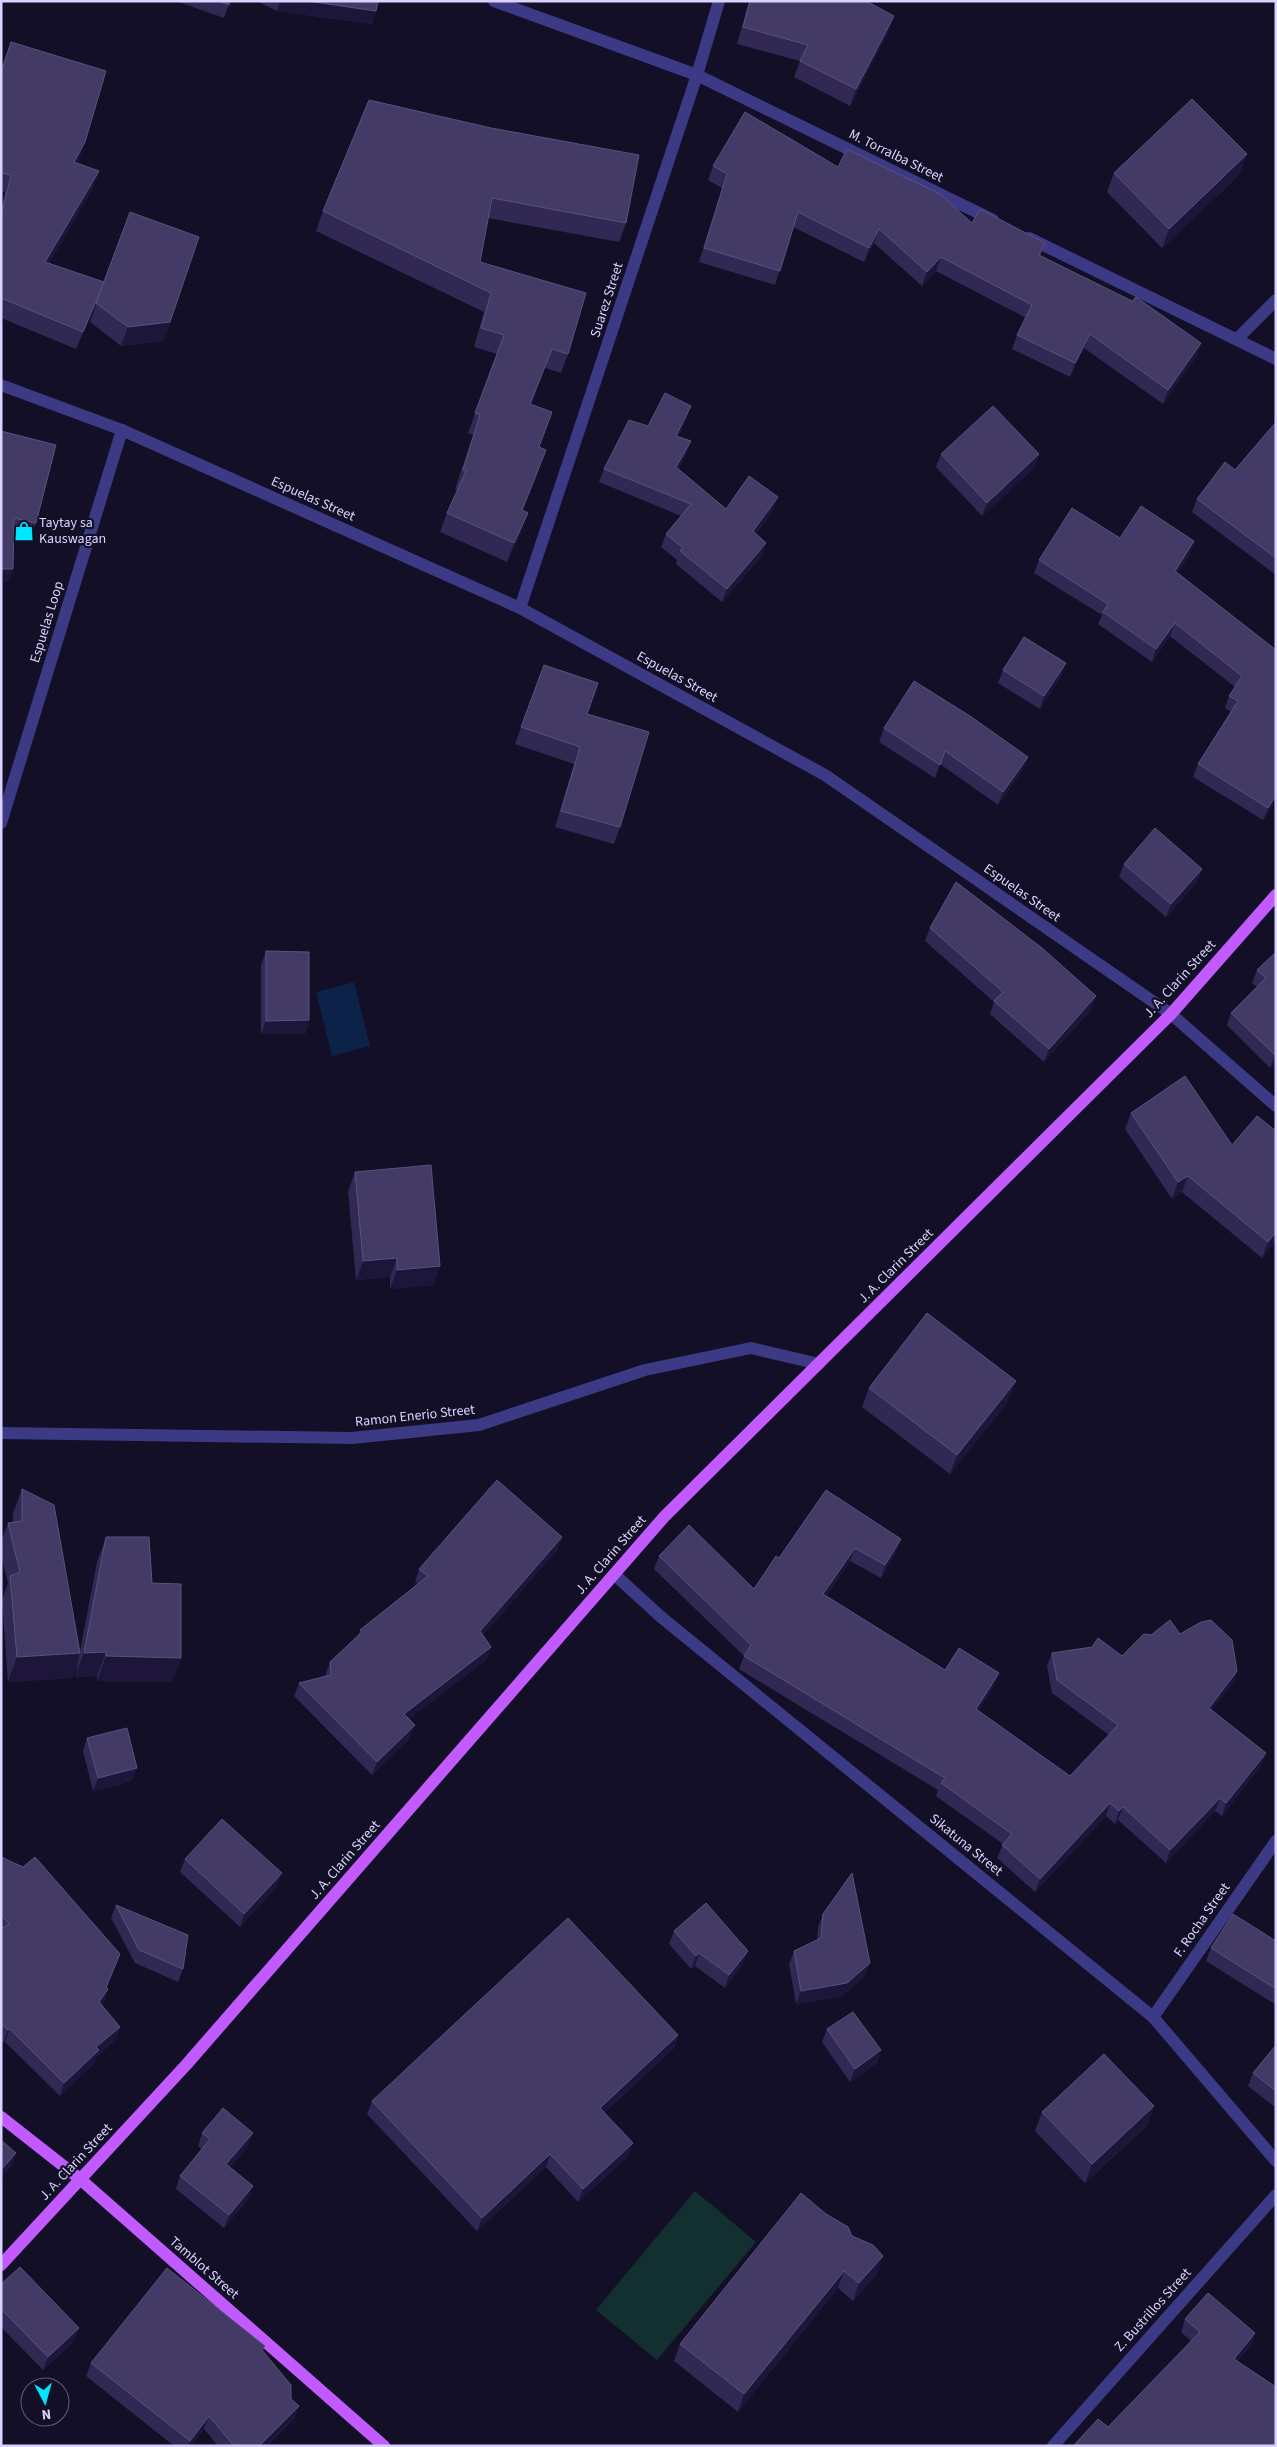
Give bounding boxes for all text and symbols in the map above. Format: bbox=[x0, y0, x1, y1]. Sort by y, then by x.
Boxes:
street label: M. Torralba Street bbox=[845, 124, 947, 188]
street label: Suarez Street bbox=[585, 260, 629, 340]
street label: Espuelas Street bbox=[268, 472, 358, 527]
place label: Taytay sa Kauswagan bbox=[39, 513, 106, 549]
shop icon: Taytay sa Kauswagan bbox=[13, 520, 35, 542]
street label: Espuelas Loop bbox=[25, 578, 69, 665]
street label: Espuelas Street bbox=[633, 646, 721, 708]
street label: Espuelas Street bbox=[979, 859, 1065, 927]
street label: J. A. Clarin Street bbox=[1139, 935, 1221, 1022]
street label: J. A. Clarin Street bbox=[854, 1224, 938, 1308]
street label: Ramon Enerio Street bbox=[354, 1400, 476, 1432]
street label: J. A. Clarin Street bbox=[571, 1511, 651, 1599]
street label: Sikatuna Street bbox=[925, 1809, 1007, 1881]
street label: J. A. Clarin Street bbox=[305, 1816, 385, 1904]
street label: F. Rocha Street bbox=[1169, 1879, 1235, 1961]
street label: J. A. Clarin Street bbox=[35, 2119, 117, 2205]
street label: Tamblot Street bbox=[165, 2232, 243, 2304]
street label: Z. Bustrillos Street bbox=[1110, 2263, 1196, 2356]
north arrow bbox=[20, 2377, 70, 2427]
text: N bbox=[41, 2404, 52, 2424]

